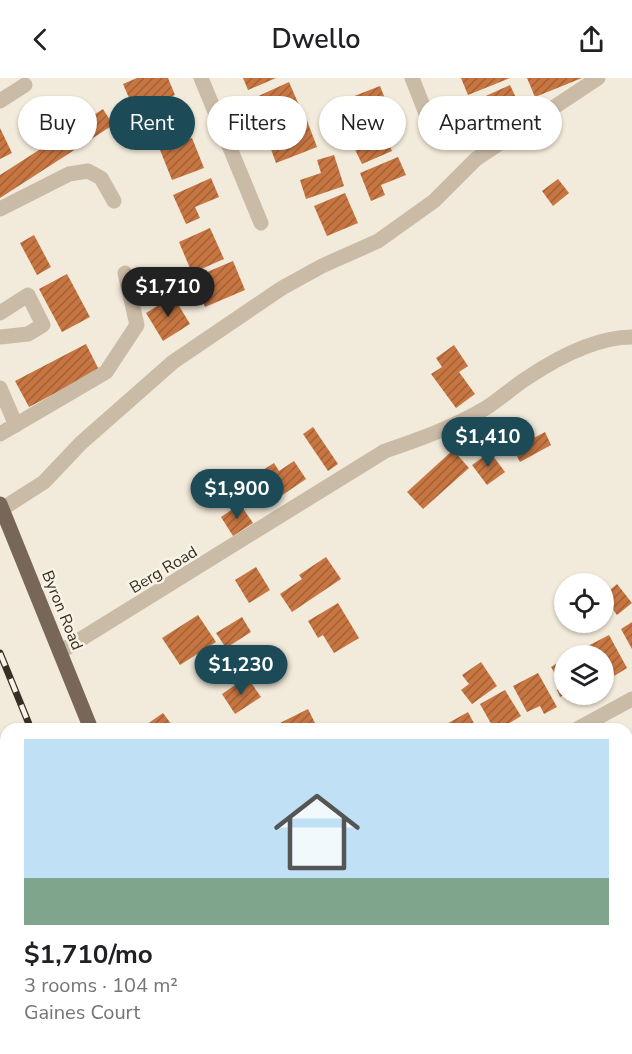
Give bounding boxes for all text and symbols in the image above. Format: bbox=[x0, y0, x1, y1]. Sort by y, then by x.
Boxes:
text: Dwello bbox=[271, 21, 361, 58]
icon: back bbox=[24, 23, 57, 56]
icon: share bbox=[575, 23, 608, 56]
chip: Buy bbox=[18, 96, 97, 150]
chip: Rent bbox=[109, 96, 195, 150]
chip: Filters bbox=[207, 96, 307, 150]
chip: New bbox=[319, 96, 406, 150]
chip: Apartment bbox=[418, 96, 562, 150]
pin: $1,710 bbox=[119, 267, 217, 318]
text: $1,710 bbox=[136, 273, 200, 300]
pin: $1,410 bbox=[439, 417, 537, 468]
text: $1,410 bbox=[456, 423, 520, 450]
pin: $1,900 bbox=[188, 469, 286, 520]
text: $1,900 bbox=[205, 475, 269, 502]
street label: Berg Road bbox=[125, 541, 202, 599]
street label: Byron Road bbox=[36, 567, 88, 653]
map controls bbox=[554, 573, 614, 705]
button: locate bbox=[554, 573, 614, 633]
pin: $1,230 bbox=[192, 645, 290, 696]
button: layers bbox=[554, 645, 614, 705]
text: $1,230 bbox=[209, 651, 273, 678]
icon: home bbox=[263, 778, 371, 886]
text: $1,710/mo bbox=[24, 937, 153, 972]
text: 3 rooms · 104 m² bbox=[24, 972, 178, 999]
text: Gaines Court bbox=[24, 999, 140, 1026]

